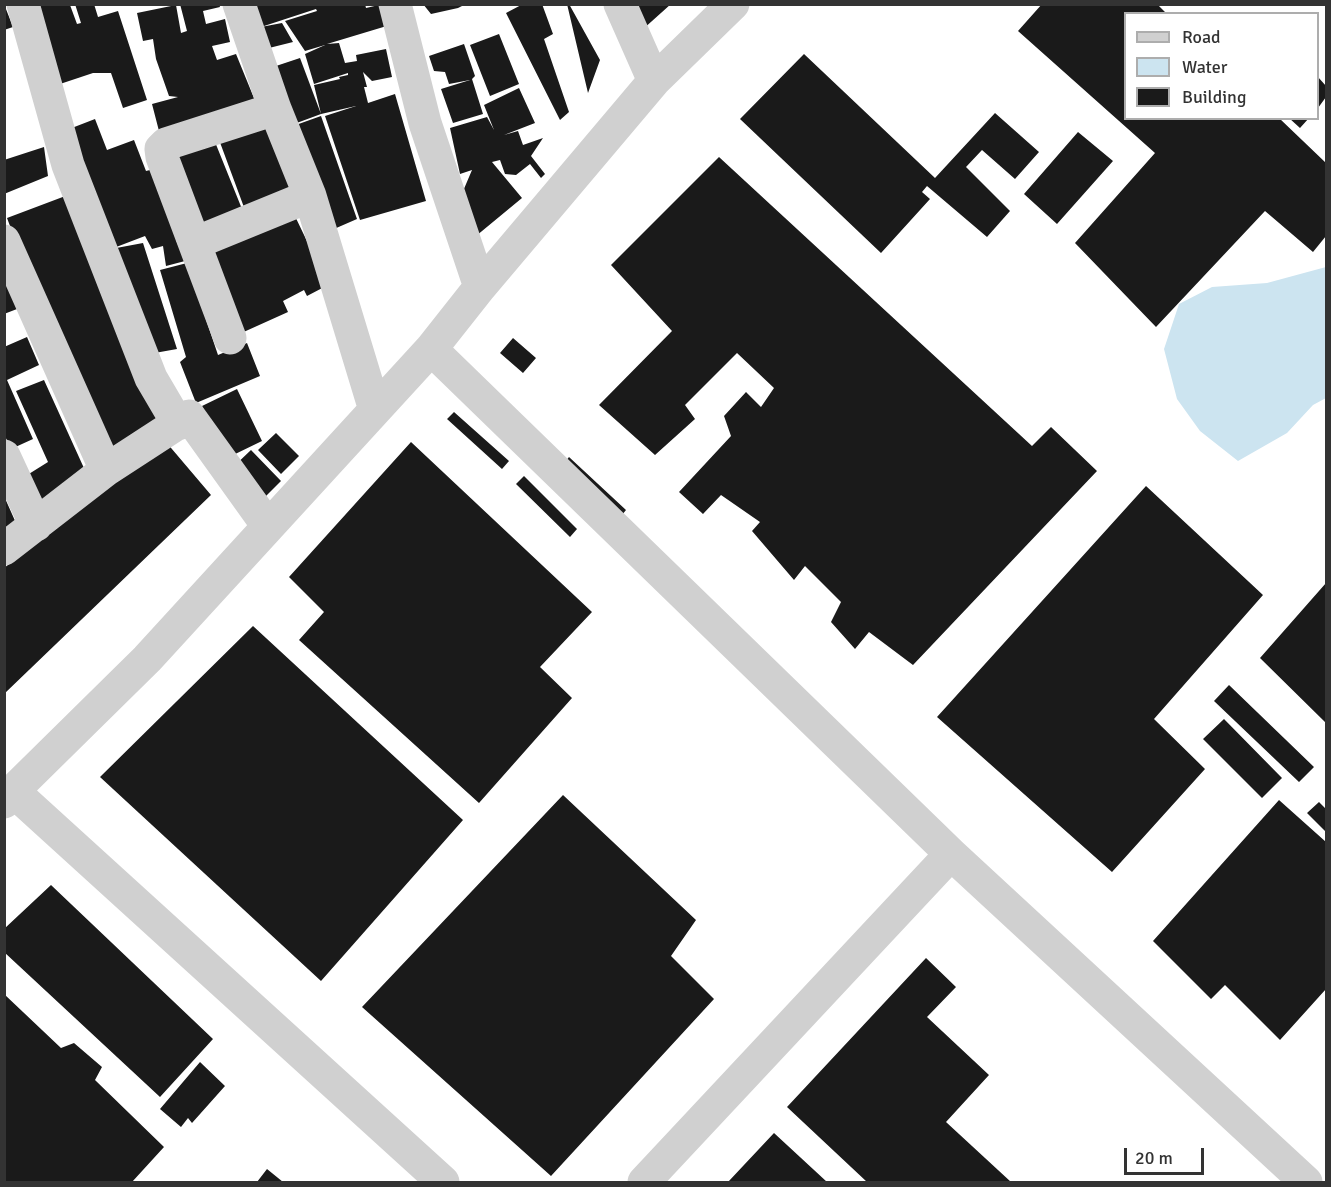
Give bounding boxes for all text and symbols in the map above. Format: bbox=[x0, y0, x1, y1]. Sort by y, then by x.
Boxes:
legend bbox=[1124, 12, 1319, 120]
text: Road bbox=[1182, 26, 1221, 48]
text: Water bbox=[1182, 56, 1227, 78]
text: Building bbox=[1182, 86, 1246, 108]
scale bar bbox=[1127, 1136, 1206, 1174]
text: 20 m bbox=[1135, 1147, 1173, 1169]

